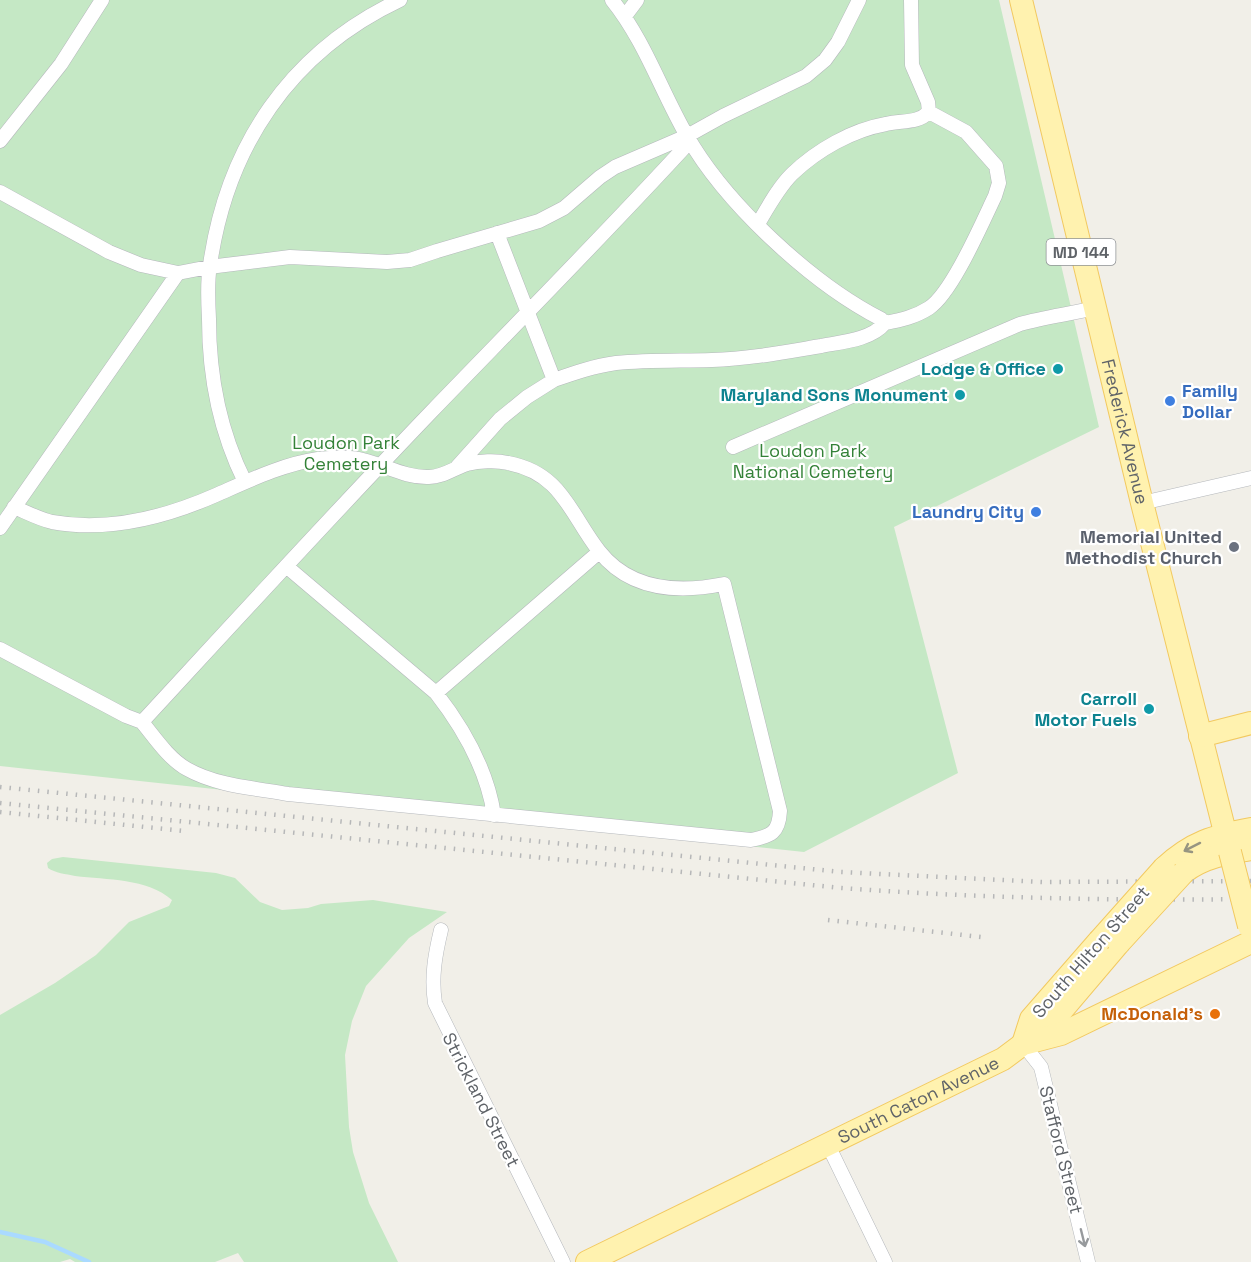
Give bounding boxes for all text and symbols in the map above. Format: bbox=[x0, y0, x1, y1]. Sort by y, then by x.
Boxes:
road number: MD 144 bbox=[1046, 239, 1116, 265]
place label: Lodge & Office bbox=[921, 357, 1046, 380]
street label: Frederick Avenue bbox=[1097, 357, 1154, 507]
marker: Lodge & Office bbox=[1051, 362, 1065, 376]
place label: Family Dollar bbox=[1182, 379, 1238, 423]
place label: Maryland Sons Monument bbox=[720, 383, 948, 406]
marker: Maryland Sons Monument bbox=[953, 388, 967, 402]
marker: Family Dollar bbox=[1163, 394, 1177, 408]
park label: Loudon Park Cemetery bbox=[292, 431, 400, 475]
park label: Loudon Park National Cemetery bbox=[733, 439, 893, 483]
place label: Laundry City bbox=[912, 500, 1024, 523]
marker: Laundry City bbox=[1029, 505, 1043, 519]
place label: Memorial United Methodist Church bbox=[1065, 525, 1222, 569]
marker: Memorial United Methodist Church bbox=[1227, 540, 1241, 554]
place label: Carroll Motor Fuels bbox=[1034, 687, 1137, 731]
marker: Carroll Motor Fuels bbox=[1142, 702, 1156, 716]
one-way arrow bbox=[1184, 842, 1202, 853]
street label: South Hilton Street bbox=[1027, 881, 1154, 1022]
place label: McDonald's bbox=[1101, 1002, 1203, 1025]
marker: McDonald's bbox=[1208, 1007, 1222, 1021]
street label: Strickland Street bbox=[438, 1029, 525, 1171]
street label: South Caton Avenue bbox=[834, 1051, 1003, 1149]
street label: Stafford Street bbox=[1034, 1083, 1089, 1216]
one-way arrow bbox=[1077, 1228, 1089, 1247]

